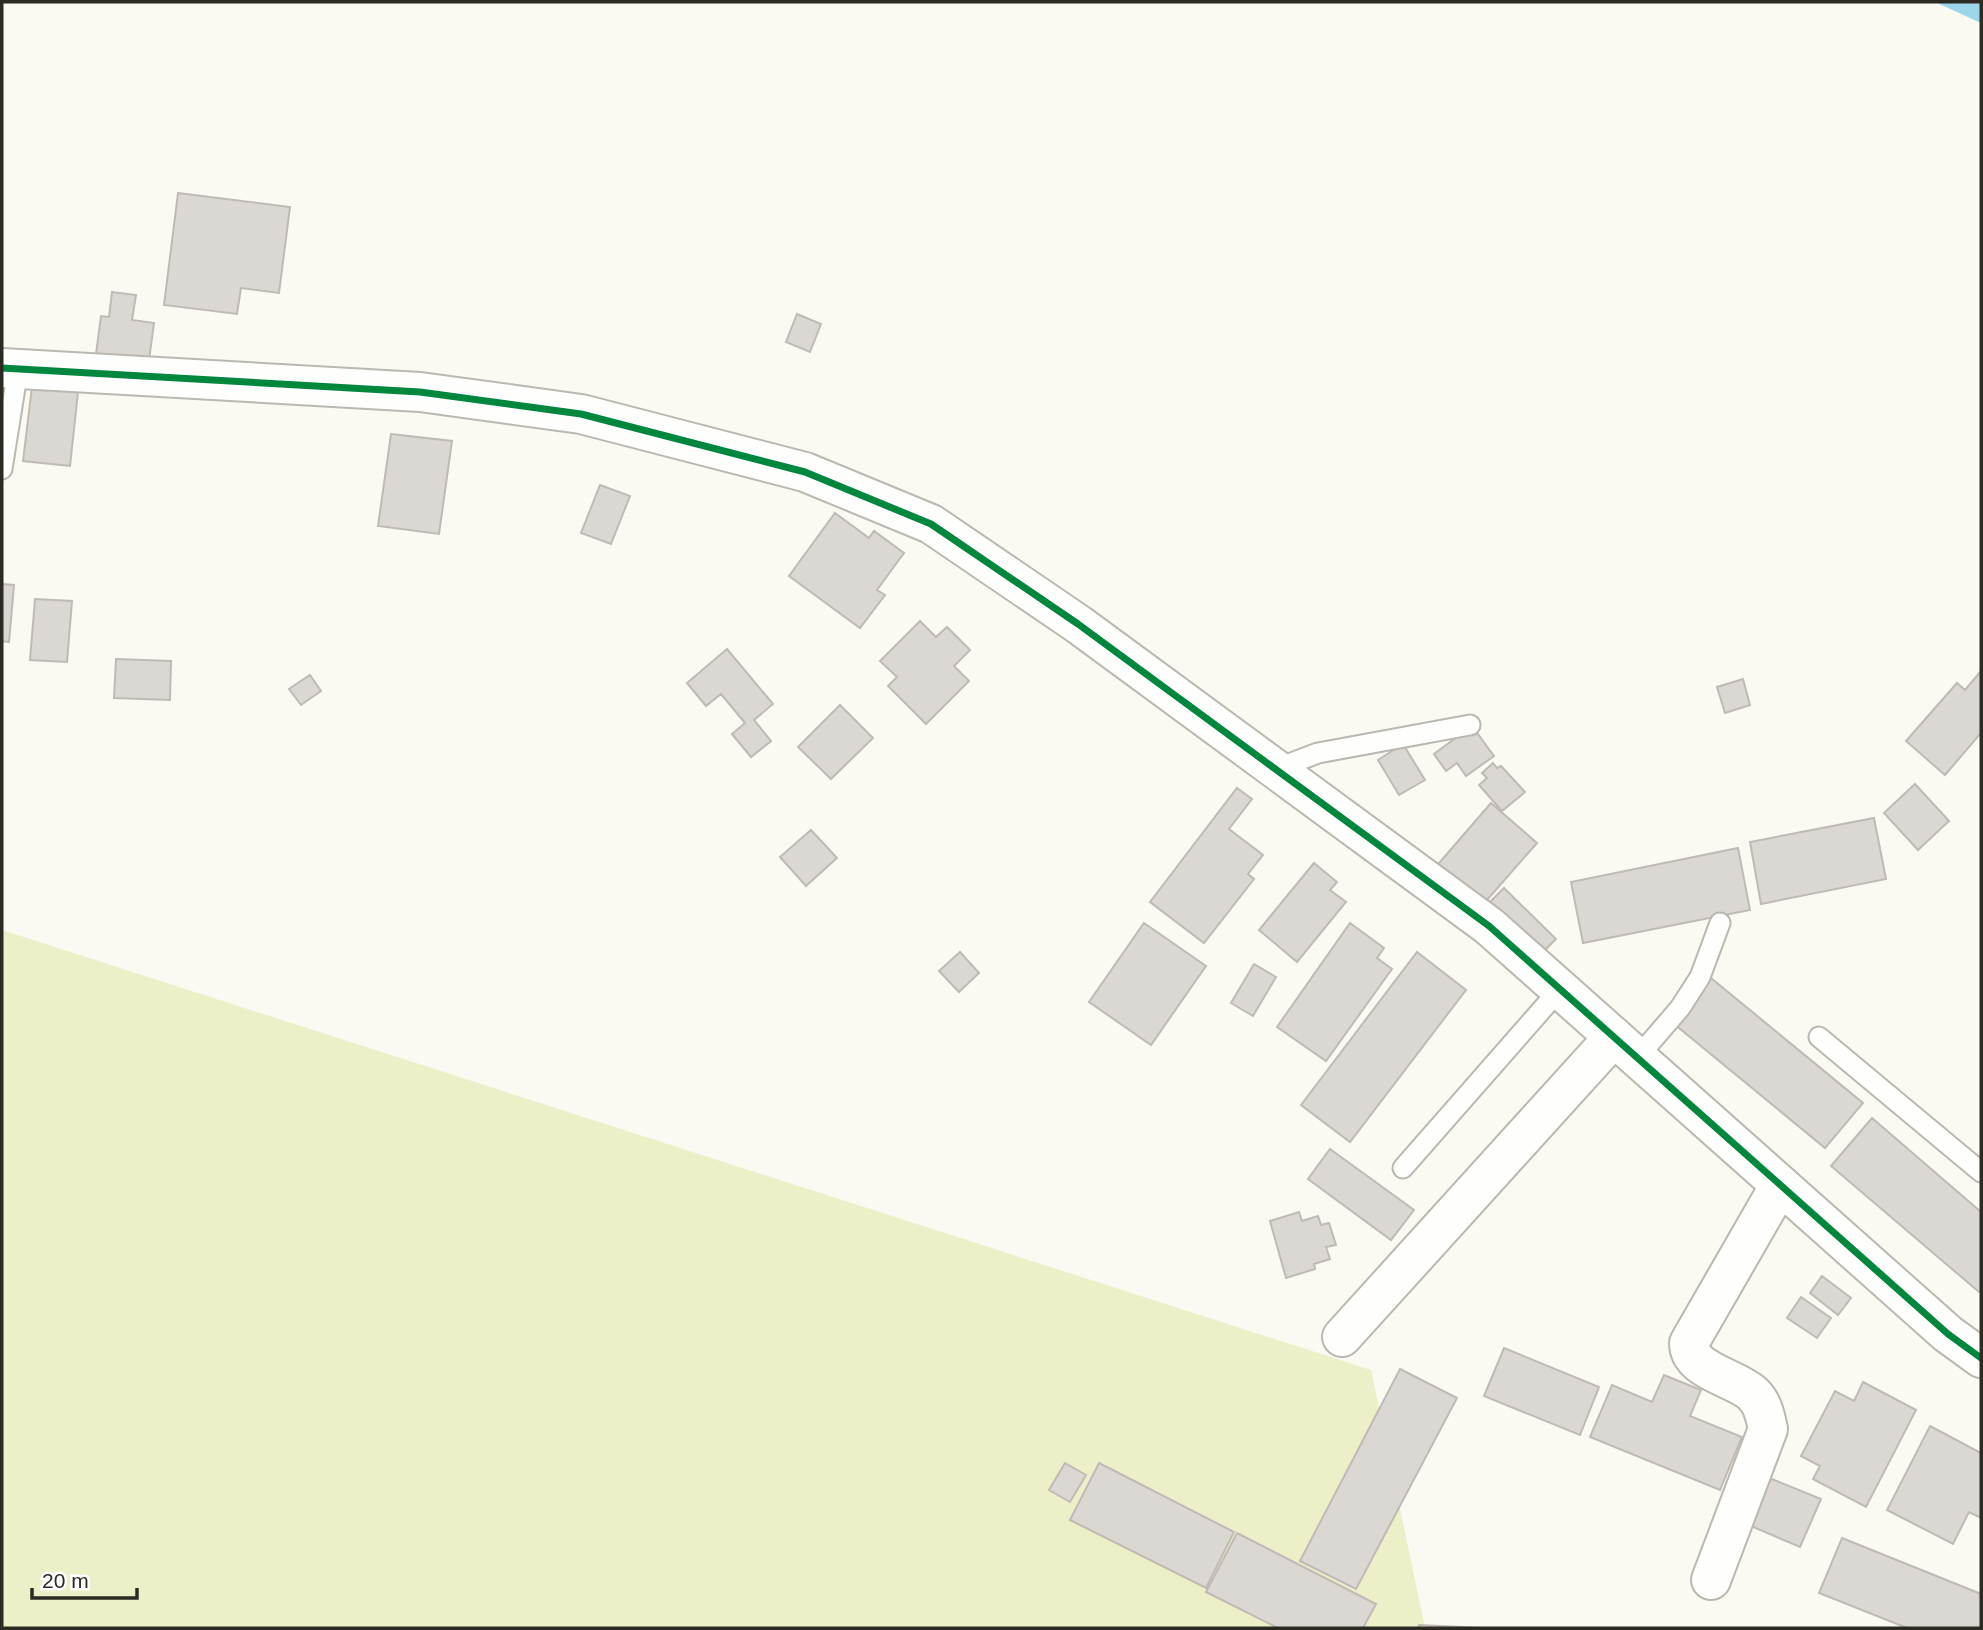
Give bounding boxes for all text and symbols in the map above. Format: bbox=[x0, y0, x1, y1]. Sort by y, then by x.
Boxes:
scale bar bbox=[32, 1556, 136, 1600]
text: 20 m bbox=[42, 1569, 89, 1592]

